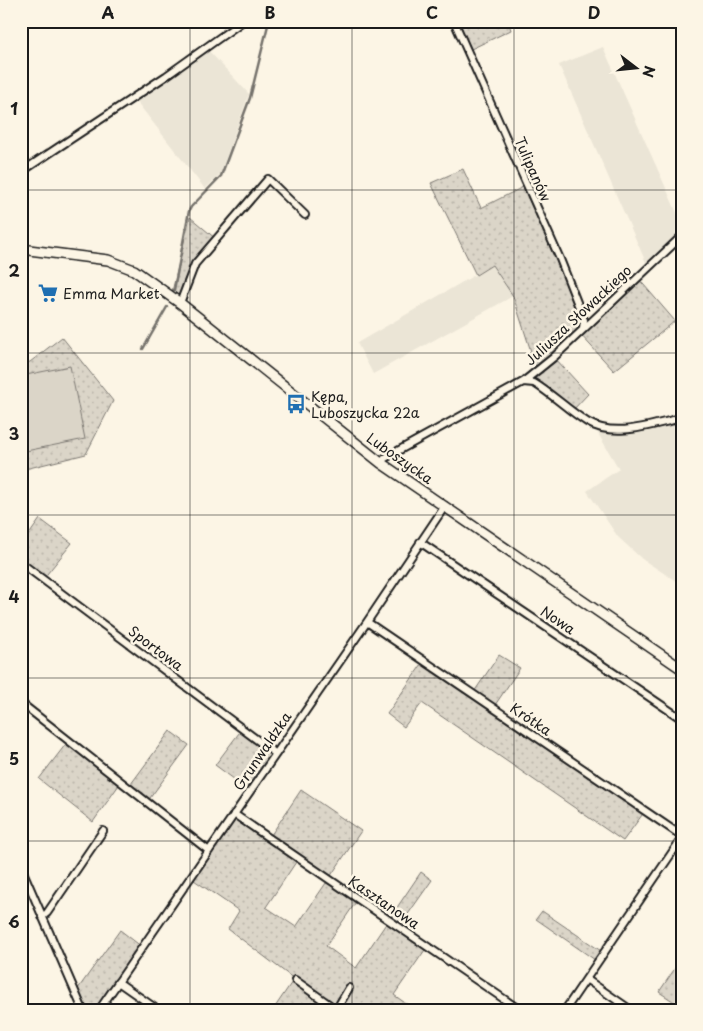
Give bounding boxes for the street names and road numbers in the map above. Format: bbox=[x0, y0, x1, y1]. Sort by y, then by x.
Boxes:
street label: Tulipanów bbox=[509, 133, 557, 205]
street label: Juliusza Słowackiego bbox=[520, 260, 636, 370]
street label: Luboszycka bbox=[362, 427, 438, 489]
street label: Nowa bbox=[536, 601, 580, 640]
street label: Sportowa bbox=[124, 620, 188, 676]
street label: Krótka bbox=[506, 697, 556, 741]
street label: Grunwaldzka bbox=[228, 707, 296, 795]
street label: Kasztanowa bbox=[344, 870, 424, 934]

